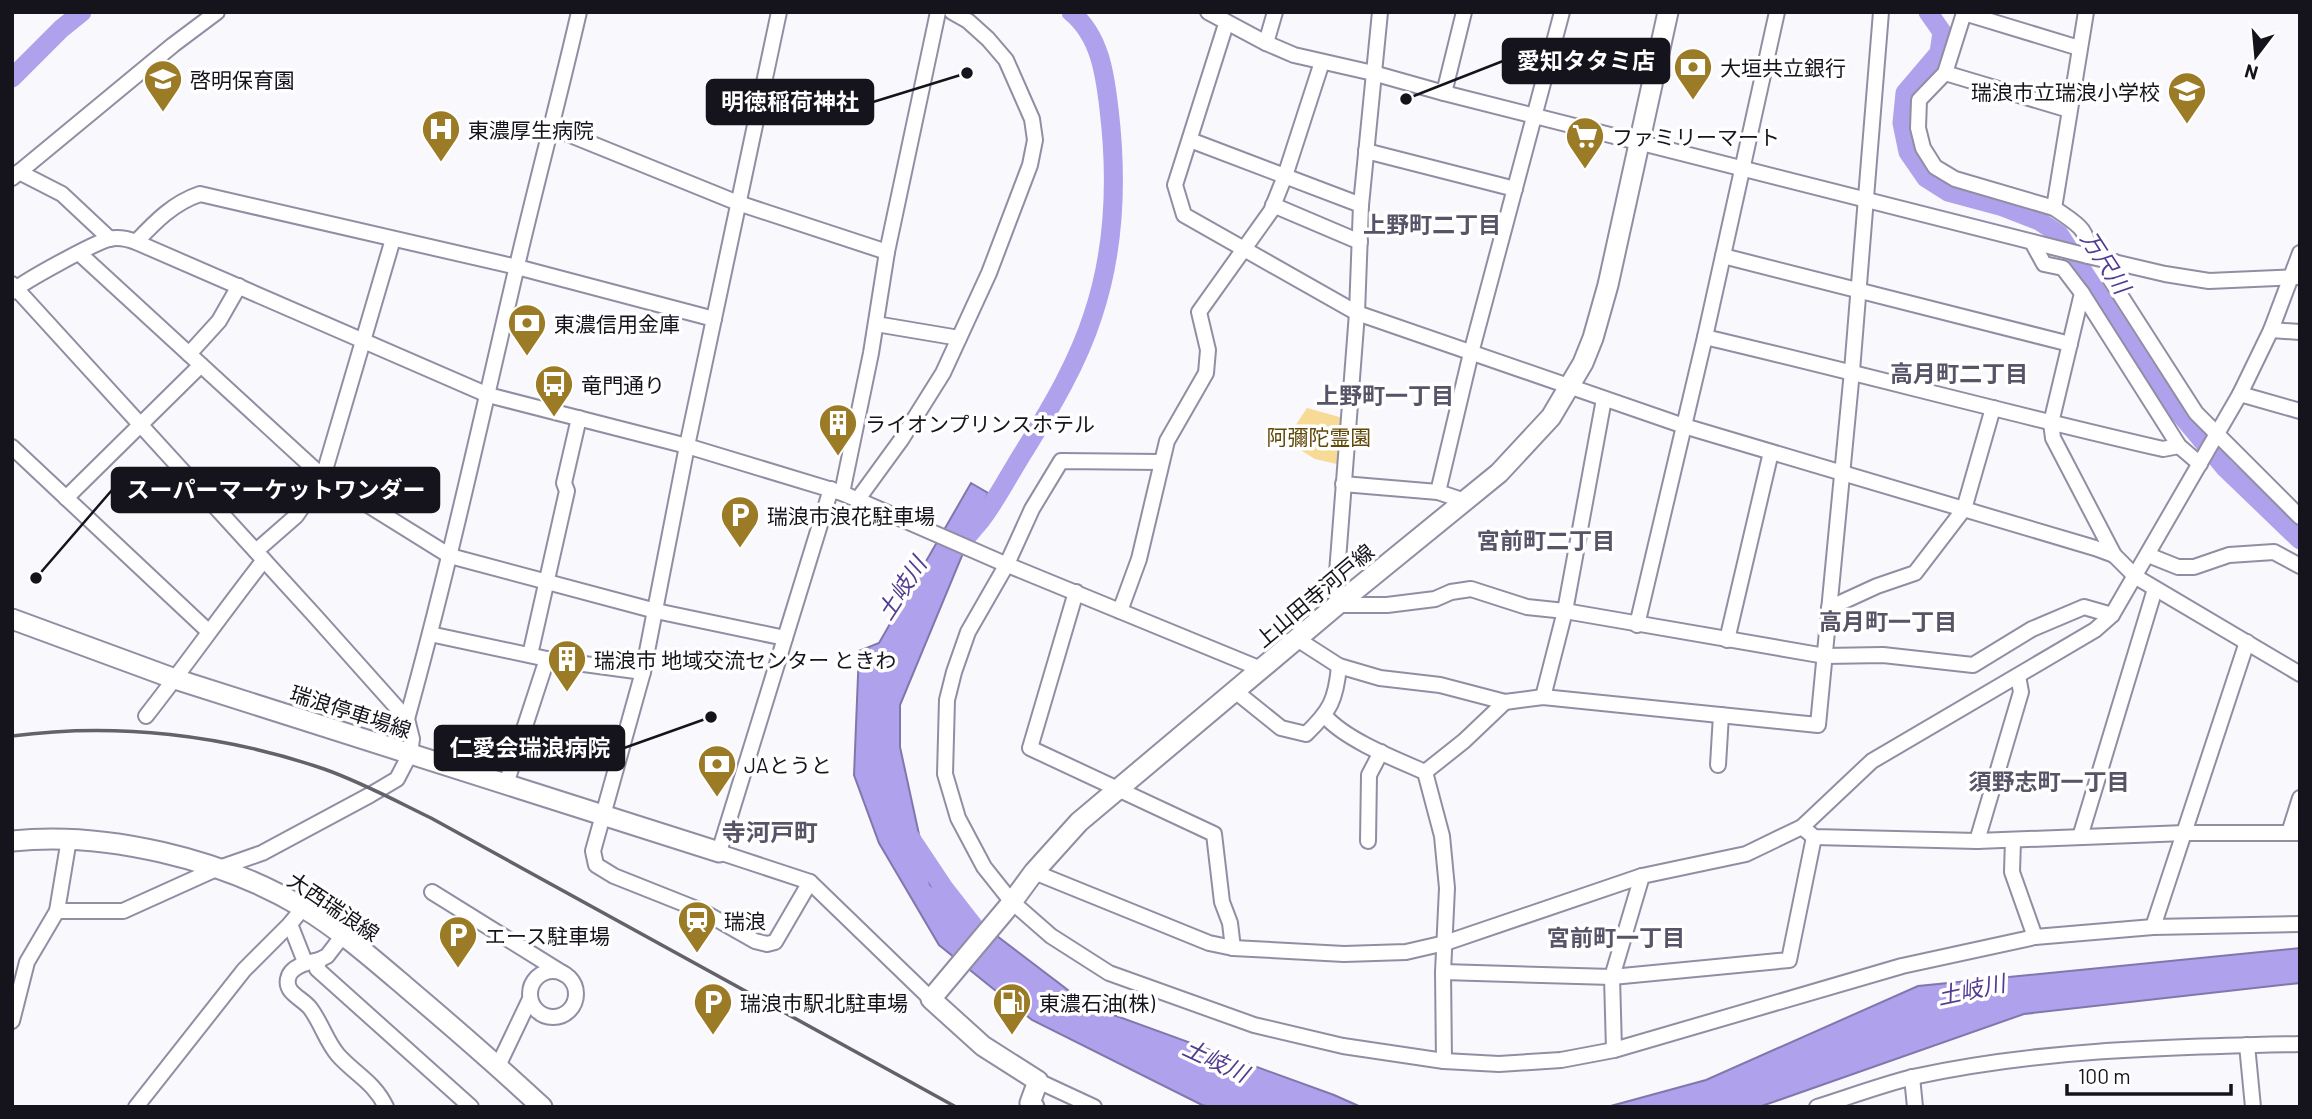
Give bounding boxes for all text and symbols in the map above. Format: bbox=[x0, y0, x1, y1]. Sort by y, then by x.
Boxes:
north arrow bbox=[2221, 21, 2291, 91]
callout: 愛知タタミ店 bbox=[1503, 39, 1669, 83]
text: 愛知タタミ店 bbox=[1517, 46, 1655, 74]
bank icon: 大垣共立銀行 bbox=[1672, 46, 1714, 101]
place label: 大垣共立銀行 bbox=[1720, 55, 1846, 80]
school or university icon: 啓明保育園 bbox=[142, 58, 184, 113]
text: N bbox=[2242, 60, 2260, 86]
place label: 啓明保育園 bbox=[190, 67, 295, 92]
school or university icon: 瑞浪市立瑞浪小学校 bbox=[2166, 70, 2208, 125]
place label: 瑞浪市立瑞浪小学校 bbox=[1971, 79, 2160, 104]
callout: 明徳稲荷神社 bbox=[707, 80, 873, 124]
text: 明徳稲荷神社 bbox=[721, 87, 859, 115]
hospital icon: 東濃厚生病院 bbox=[420, 108, 462, 163]
supermarket icon: ファミリーマート bbox=[1564, 115, 1606, 170]
place label: 東濃厚生病院 bbox=[468, 117, 594, 142]
place label: ファミリーマート bbox=[1612, 124, 1780, 149]
district label: 上野町二丁目 bbox=[1363, 210, 1501, 238]
water label: 万尺川 bbox=[2075, 225, 2138, 301]
bank icon: 東濃信用金庫 bbox=[506, 302, 548, 357]
place label: 東濃信用金庫 bbox=[554, 311, 680, 336]
district label: 高月町二丁目 bbox=[1890, 359, 2028, 387]
bus stop icon: 竜門通り bbox=[533, 363, 575, 418]
place label: 竜門通り bbox=[581, 372, 665, 397]
district label: 上野町一丁目 bbox=[1316, 381, 1454, 409]
building icon: ライオンプリンスホテル bbox=[817, 402, 859, 457]
place label: ライオンプリンスホテル bbox=[865, 411, 1095, 436]
park label: 阿彌陀霊園 bbox=[1267, 424, 1372, 449]
callout: スーパーマーケットワンダー bbox=[112, 468, 439, 512]
text: スーパーマーケットワンダー bbox=[127, 475, 425, 503]
parking icon: 瑞浪市浪花駐車場 bbox=[719, 494, 761, 549]
place label: 瑞浪市浪花駐車場 bbox=[767, 503, 935, 528]
district label: 宮前町二丁目 bbox=[1477, 526, 1615, 554]
street label: 上山田寺河戸線 bbox=[1250, 538, 1378, 652]
water label: 土岐川 bbox=[870, 549, 933, 625]
district label: 高月町一丁目 bbox=[1819, 607, 1957, 635]
building icon: 瑞浪市 地域交流センター ときわ bbox=[546, 638, 588, 693]
place label: 瑞浪市 地域交流センター ときわ bbox=[594, 647, 896, 672]
street label: 瑞浪停車場線 bbox=[287, 680, 415, 742]
callout: 仁愛会瑞浪病院 bbox=[435, 726, 624, 770]
text: 仁愛会瑞浪病院 bbox=[450, 733, 611, 761]
bank icon: JAとうと bbox=[696, 743, 738, 798]
place label: JAとうと bbox=[744, 752, 832, 777]
district label: 須野志町一丁目 bbox=[1969, 767, 2130, 795]
district label: 寺河戸町 bbox=[722, 817, 818, 846]
street label: 大西瑞浪線 bbox=[283, 866, 385, 946]
station icon: 瑞浪 bbox=[676, 899, 718, 954]
place label: 瑞浪 bbox=[724, 908, 766, 933]
parking icon: エース駐車場 bbox=[437, 914, 479, 969]
place label: エース駐車場 bbox=[485, 923, 610, 948]
district label: 宮前町一丁目 bbox=[1547, 923, 1685, 951]
water label: 土岐川 bbox=[1934, 968, 2011, 1010]
parking icon: 瑞浪市駅北駐車場 bbox=[692, 981, 734, 1036]
fuel station icon: 東濃石油(株) bbox=[991, 981, 1033, 1036]
place label: 瑞浪市駅北駐車場 bbox=[740, 990, 908, 1015]
place label: 東濃石油(株) bbox=[1039, 990, 1155, 1015]
water label: 土岐川 bbox=[1179, 1033, 1256, 1089]
scale bar bbox=[2067, 1052, 2232, 1096]
text: 100 m bbox=[2078, 1063, 2131, 1088]

